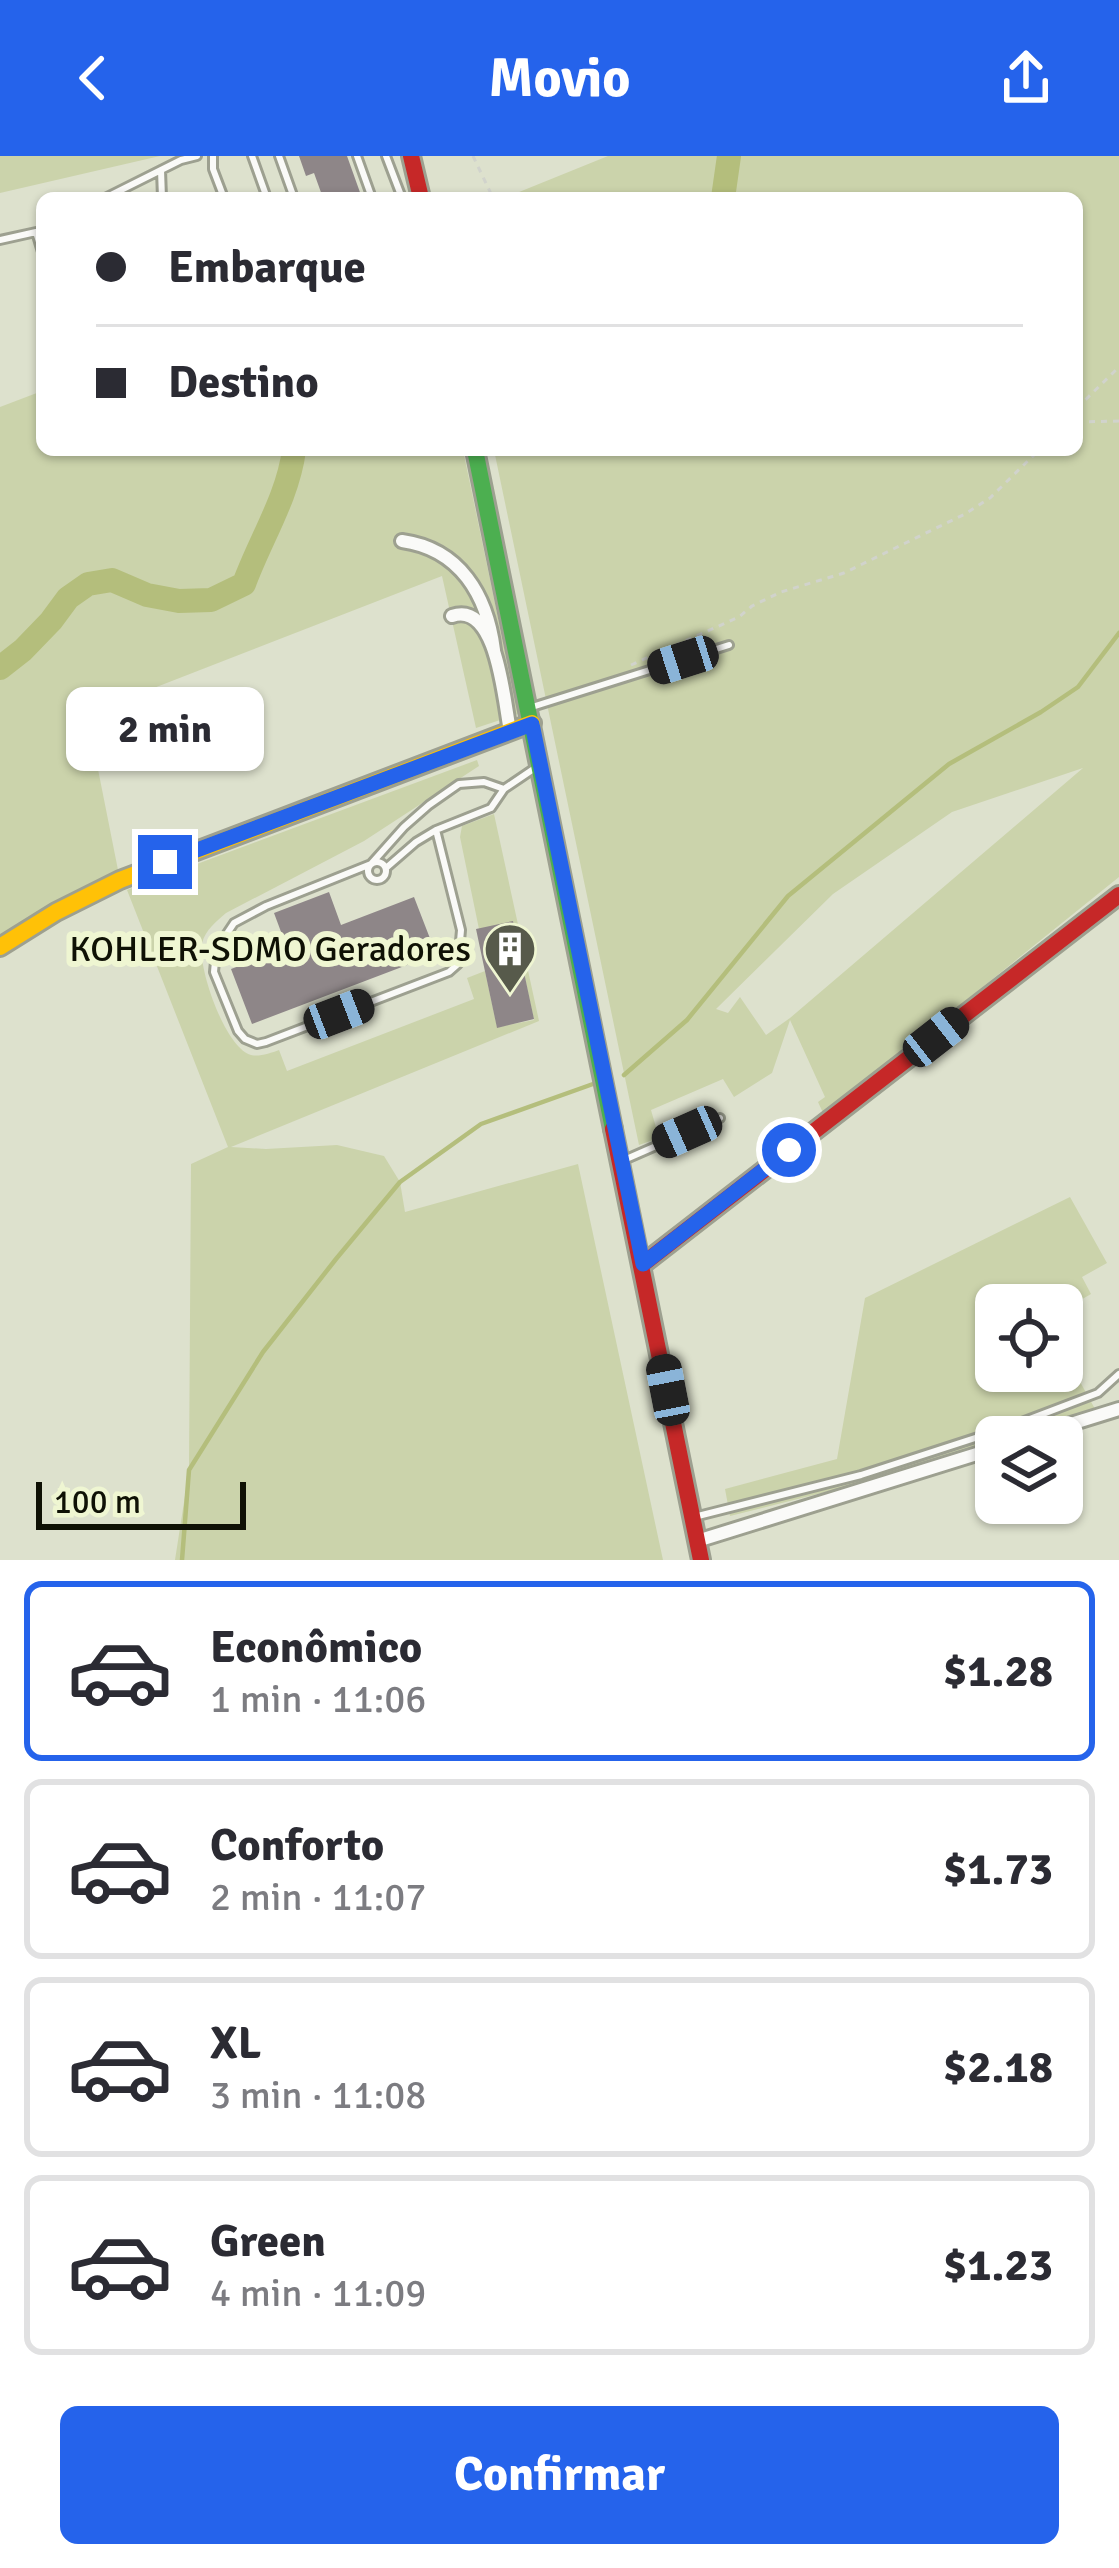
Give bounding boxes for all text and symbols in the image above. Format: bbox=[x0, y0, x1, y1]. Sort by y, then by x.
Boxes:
icon: back bbox=[60, 45, 126, 111]
text: Movio bbox=[489, 45, 630, 112]
icon: share bbox=[993, 45, 1059, 111]
text: Embarque bbox=[168, 240, 366, 295]
text: Destino bbox=[168, 355, 319, 410]
car bbox=[643, 632, 723, 688]
callout: 2 min bbox=[66, 688, 264, 772]
text: 2 min bbox=[118, 705, 212, 753]
route end bbox=[138, 835, 192, 889]
building icon: KOHLER-SDMO Geradores bbox=[482, 921, 538, 995]
place label: KOHLER-SDMO Geradores bbox=[69, 927, 471, 972]
car bbox=[299, 984, 379, 1044]
car bbox=[897, 1001, 975, 1073]
car bbox=[647, 1101, 727, 1163]
route start bbox=[762, 1123, 816, 1177]
map controls bbox=[975, 1284, 1083, 1524]
button: locate bbox=[975, 1284, 1083, 1392]
car bbox=[643, 1351, 693, 1429]
button: layers bbox=[975, 1416, 1083, 1524]
scale bar bbox=[36, 1476, 246, 1529]
text: 100 m bbox=[54, 1482, 141, 1523]
icon: car bbox=[66, 1617, 174, 1725]
text: Econômico bbox=[210, 1620, 422, 1675]
text: $1.28 bbox=[943, 1644, 1053, 1699]
text: 1 min · 11:06 bbox=[210, 1675, 426, 1723]
icon: car bbox=[66, 1815, 174, 1923]
text: Conforto bbox=[210, 1818, 384, 1873]
text: $1.73 bbox=[943, 1842, 1053, 1897]
text: 2 min · 11:07 bbox=[210, 1873, 426, 1921]
icon: car bbox=[66, 2013, 174, 2121]
text: XL bbox=[210, 2016, 261, 2071]
text: $2.18 bbox=[943, 2040, 1053, 2095]
text: 3 min · 11:08 bbox=[210, 2071, 426, 2119]
icon: car bbox=[66, 2211, 174, 2319]
text: Green bbox=[210, 2214, 326, 2269]
text: $1.23 bbox=[943, 2238, 1053, 2293]
text: 4 min · 11:09 bbox=[210, 2269, 426, 2317]
button: Confirmar bbox=[60, 2406, 1059, 2544]

